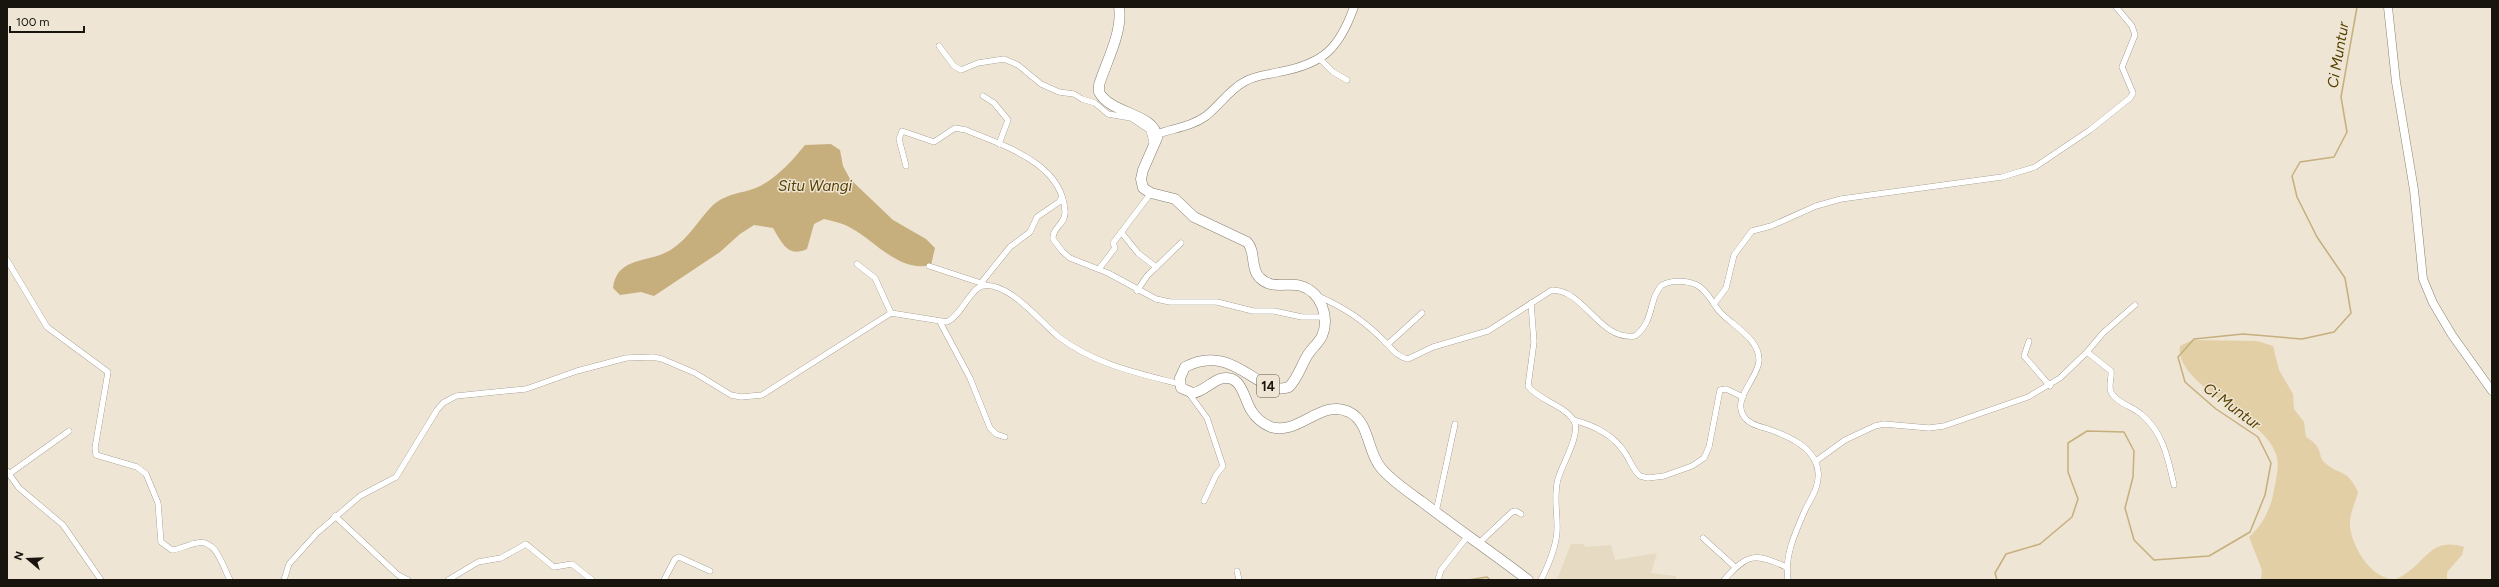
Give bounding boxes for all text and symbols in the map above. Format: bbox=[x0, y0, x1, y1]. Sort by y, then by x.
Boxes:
scale bar bbox=[10, 8, 84, 34]
text: 100 m bbox=[16, 15, 50, 29]
water label: Ci Muntur bbox=[2323, 20, 2353, 89]
water label: Situ Wangi bbox=[778, 177, 852, 195]
road number: 14 bbox=[1257, 375, 1279, 397]
water label: Ci Muntur bbox=[2200, 379, 2265, 434]
north arrow bbox=[8, 539, 48, 579]
text: N bbox=[11, 550, 27, 562]

